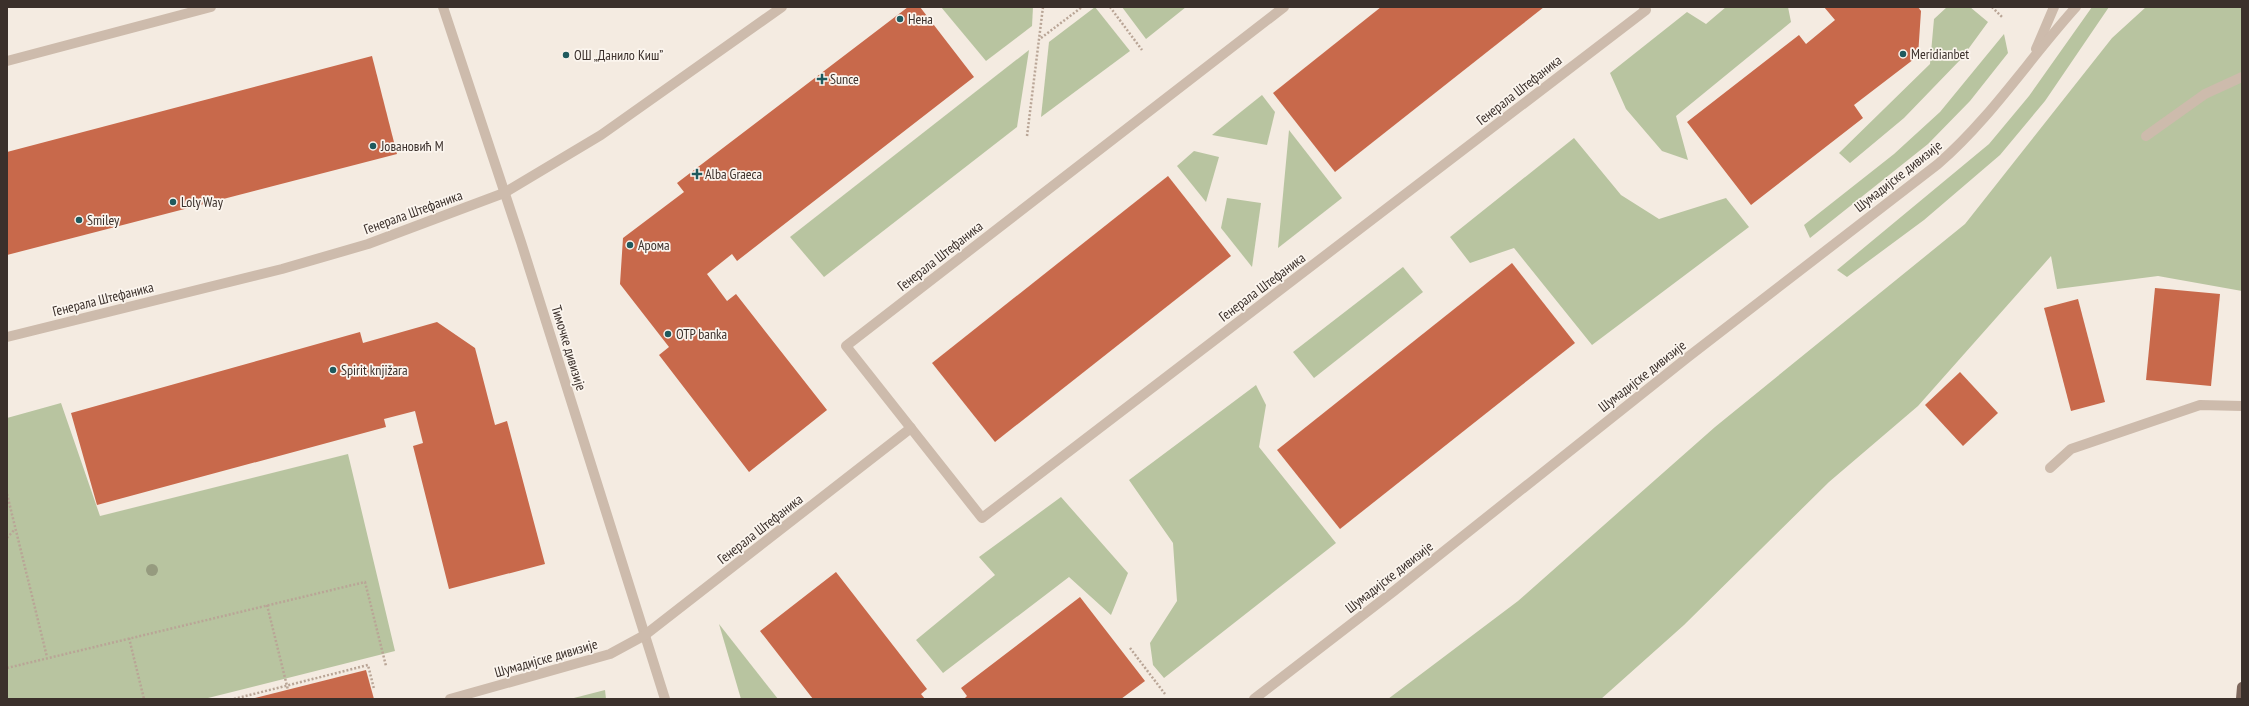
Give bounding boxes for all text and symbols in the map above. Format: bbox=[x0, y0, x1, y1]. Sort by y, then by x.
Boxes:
place label: Нена bbox=[908, 10, 933, 28]
marker: Нена bbox=[895, 14, 905, 24]
place label: Meridianbet bbox=[1911, 45, 1969, 63]
place label: ОШ „Данило Киш” bbox=[574, 46, 663, 64]
marker: Meridianbet bbox=[1898, 49, 1908, 59]
marker: ОШ „Данило Киш” bbox=[561, 50, 571, 60]
street label: Генерала Штефаника bbox=[1473, 51, 1565, 129]
place label: Sunce bbox=[830, 70, 859, 88]
marker: Sunce bbox=[817, 74, 827, 84]
street label: Шумадијске дивизије bbox=[1851, 136, 1946, 216]
place label: Јовановић М bbox=[380, 137, 444, 155]
marker: Јовановић М bbox=[368, 141, 378, 151]
place label: Alba Graeca bbox=[705, 165, 762, 183]
marker: Alba Graeca bbox=[692, 169, 702, 179]
street label: Генерала Штефаника bbox=[361, 186, 465, 238]
place label: Loly Way bbox=[181, 193, 224, 211]
marker: Loly Way bbox=[168, 197, 178, 207]
place label: Smiley bbox=[87, 211, 120, 229]
marker: Smiley bbox=[74, 215, 84, 225]
street label: Генерала Штефаника bbox=[894, 217, 986, 295]
place label: Арома bbox=[638, 236, 670, 254]
marker: Арома bbox=[625, 240, 635, 250]
street label: Генерала Штефаника bbox=[1215, 249, 1309, 325]
street label: Генерала Штефаника bbox=[51, 278, 155, 320]
street label: Тимочке дивизије bbox=[548, 303, 591, 393]
place label: OTP banka bbox=[676, 325, 727, 343]
marker: OTP banka bbox=[663, 329, 673, 339]
street label: Шумадијске дивизије bbox=[1595, 336, 1690, 416]
place label: Spirit knjižara bbox=[341, 361, 408, 379]
marker: Spirit knjižara bbox=[328, 365, 338, 375]
street label: Генерала Штефаника bbox=[714, 490, 806, 568]
street label: Шумадијске дивизије bbox=[1342, 537, 1437, 617]
street label: Шумадијске дивизије bbox=[492, 635, 600, 681]

